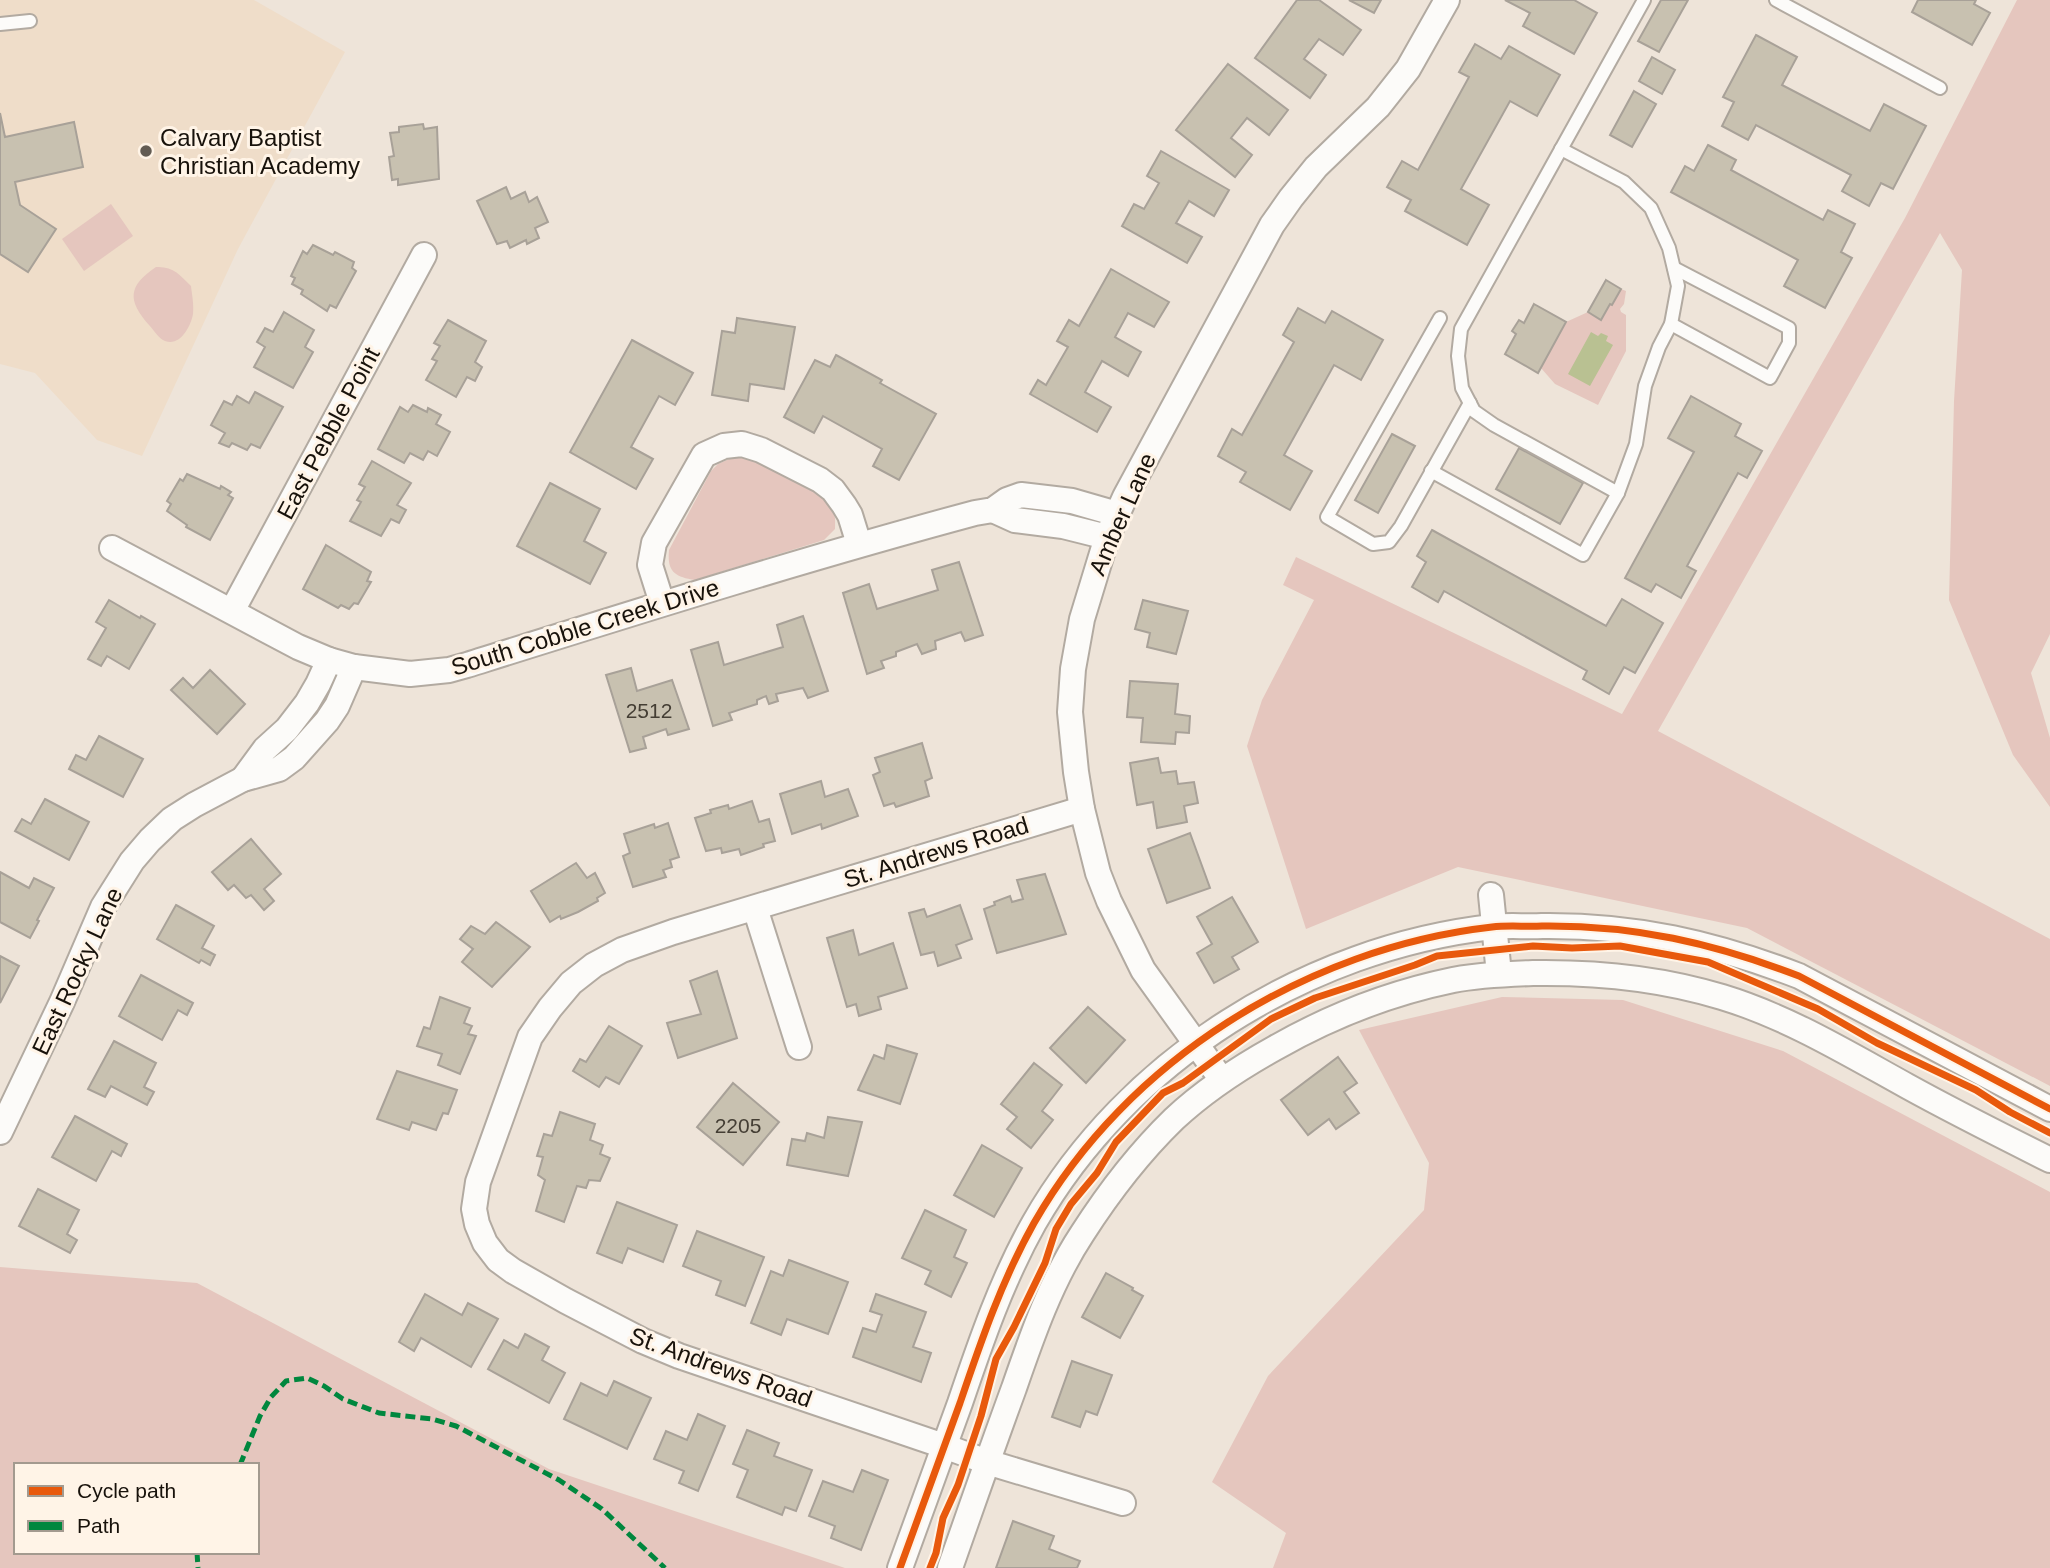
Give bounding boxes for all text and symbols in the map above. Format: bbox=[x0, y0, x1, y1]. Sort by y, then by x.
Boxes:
place label: Calvary Baptist Christian Academy bbox=[160, 124, 360, 179]
marker: Calvary Baptist Christian Academy bbox=[138, 143, 154, 159]
street label: East Pebble Point bbox=[271, 342, 385, 524]
street label: Amber Lane bbox=[1083, 449, 1161, 579]
street label: South Cobble Creek Drive bbox=[448, 573, 722, 681]
house number: 2512 bbox=[626, 699, 672, 722]
street label: St. Andrews Road bbox=[840, 811, 1032, 893]
street label: East Rocky Lane bbox=[26, 883, 128, 1059]
house number: 2205 bbox=[715, 1114, 761, 1137]
street label: St. Andrews Road bbox=[626, 1321, 816, 1413]
legend bbox=[14, 1463, 259, 1554]
text: Cycle path bbox=[77, 1479, 176, 1502]
text: Path bbox=[77, 1514, 120, 1537]

